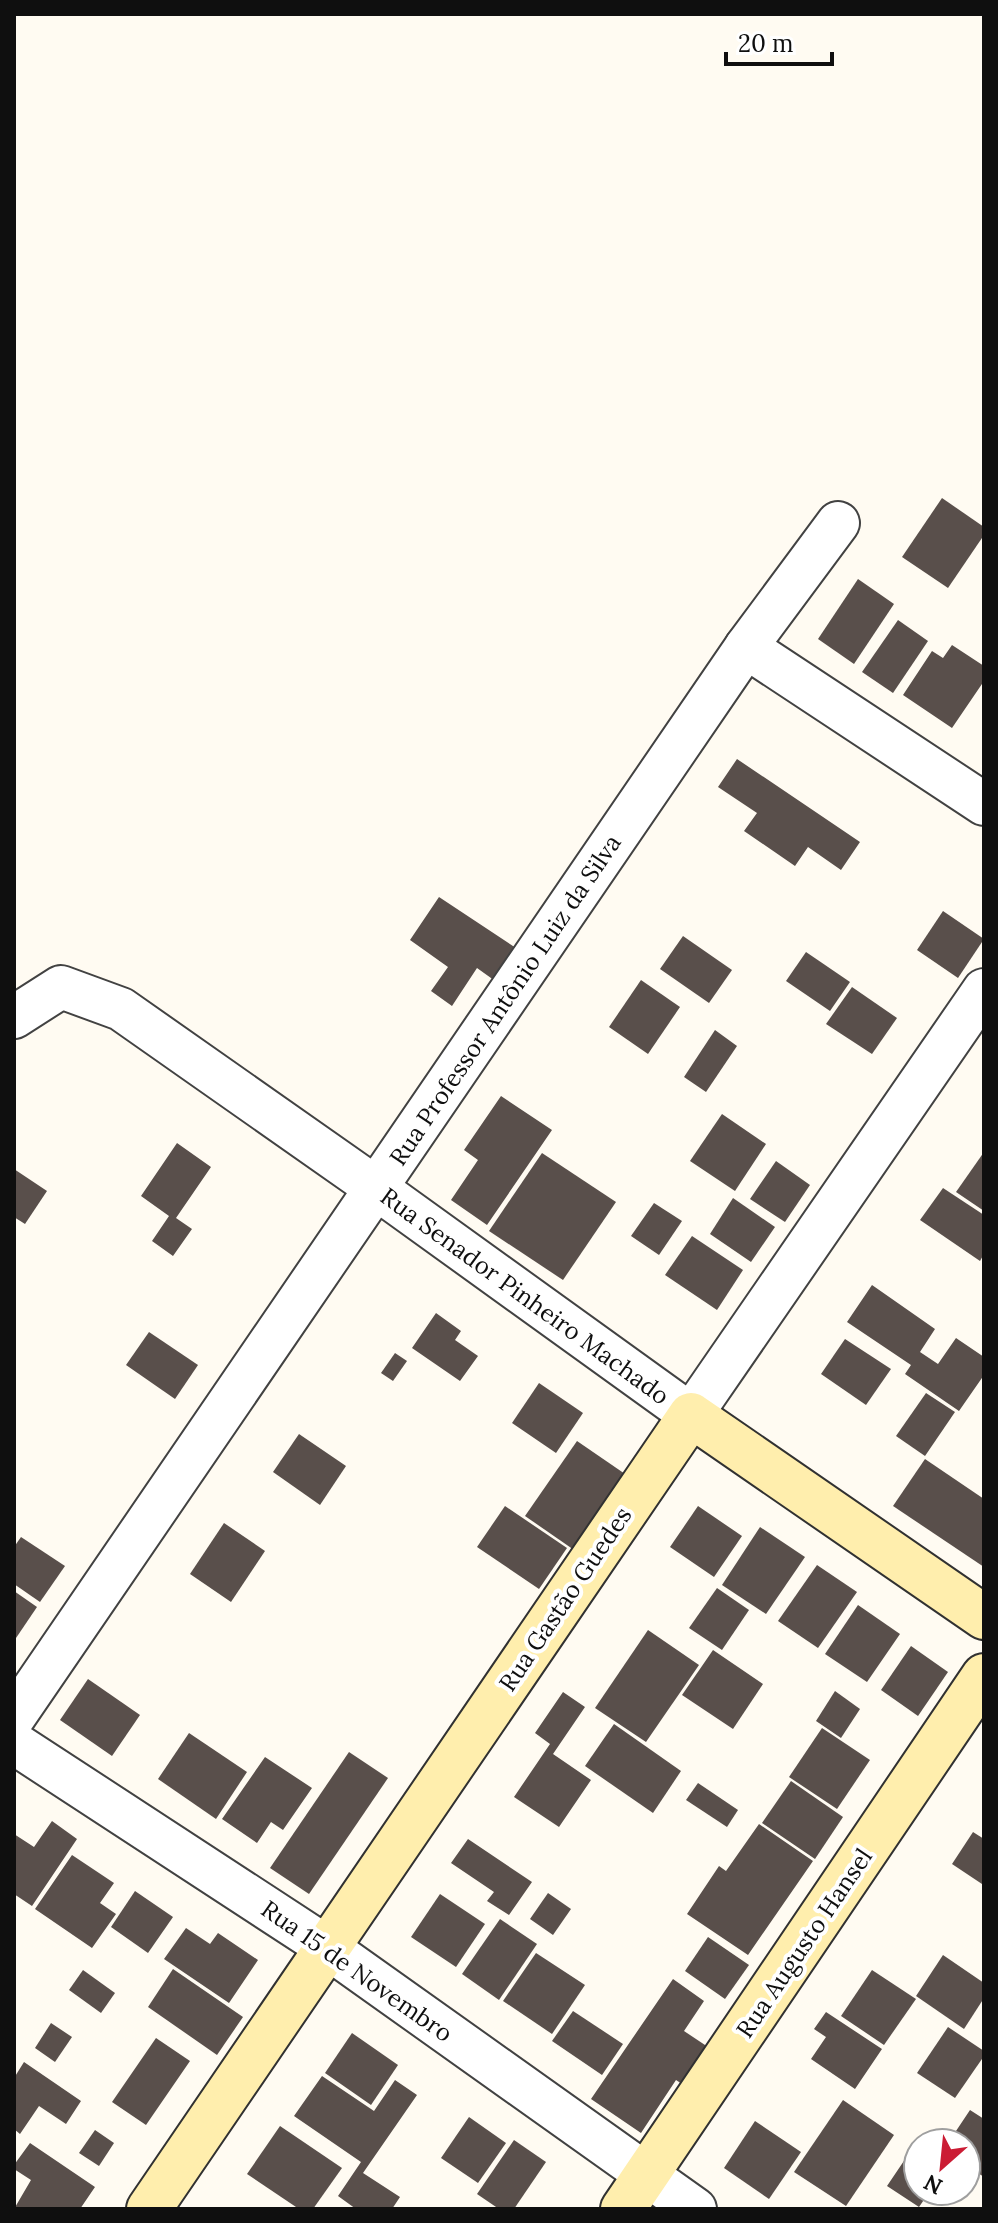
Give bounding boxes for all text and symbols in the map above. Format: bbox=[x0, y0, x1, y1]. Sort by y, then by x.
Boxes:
scale bar bbox=[726, 16, 832, 66]
text: 20 m bbox=[738, 28, 794, 59]
street label: Rua Professor Antônio Luiz da Silva bbox=[382, 829, 628, 1171]
street label: Rua Senador Pinheiro Machado bbox=[374, 1181, 676, 1411]
street label: Rua Gastão Guedes bbox=[492, 1501, 638, 1697]
street label: Rua Augusto Hansel bbox=[729, 1842, 879, 2044]
street label: Rua 15 de Novembro bbox=[255, 1893, 459, 2049]
north arrow bbox=[902, 2127, 982, 2207]
text: N bbox=[919, 2168, 947, 2201]

